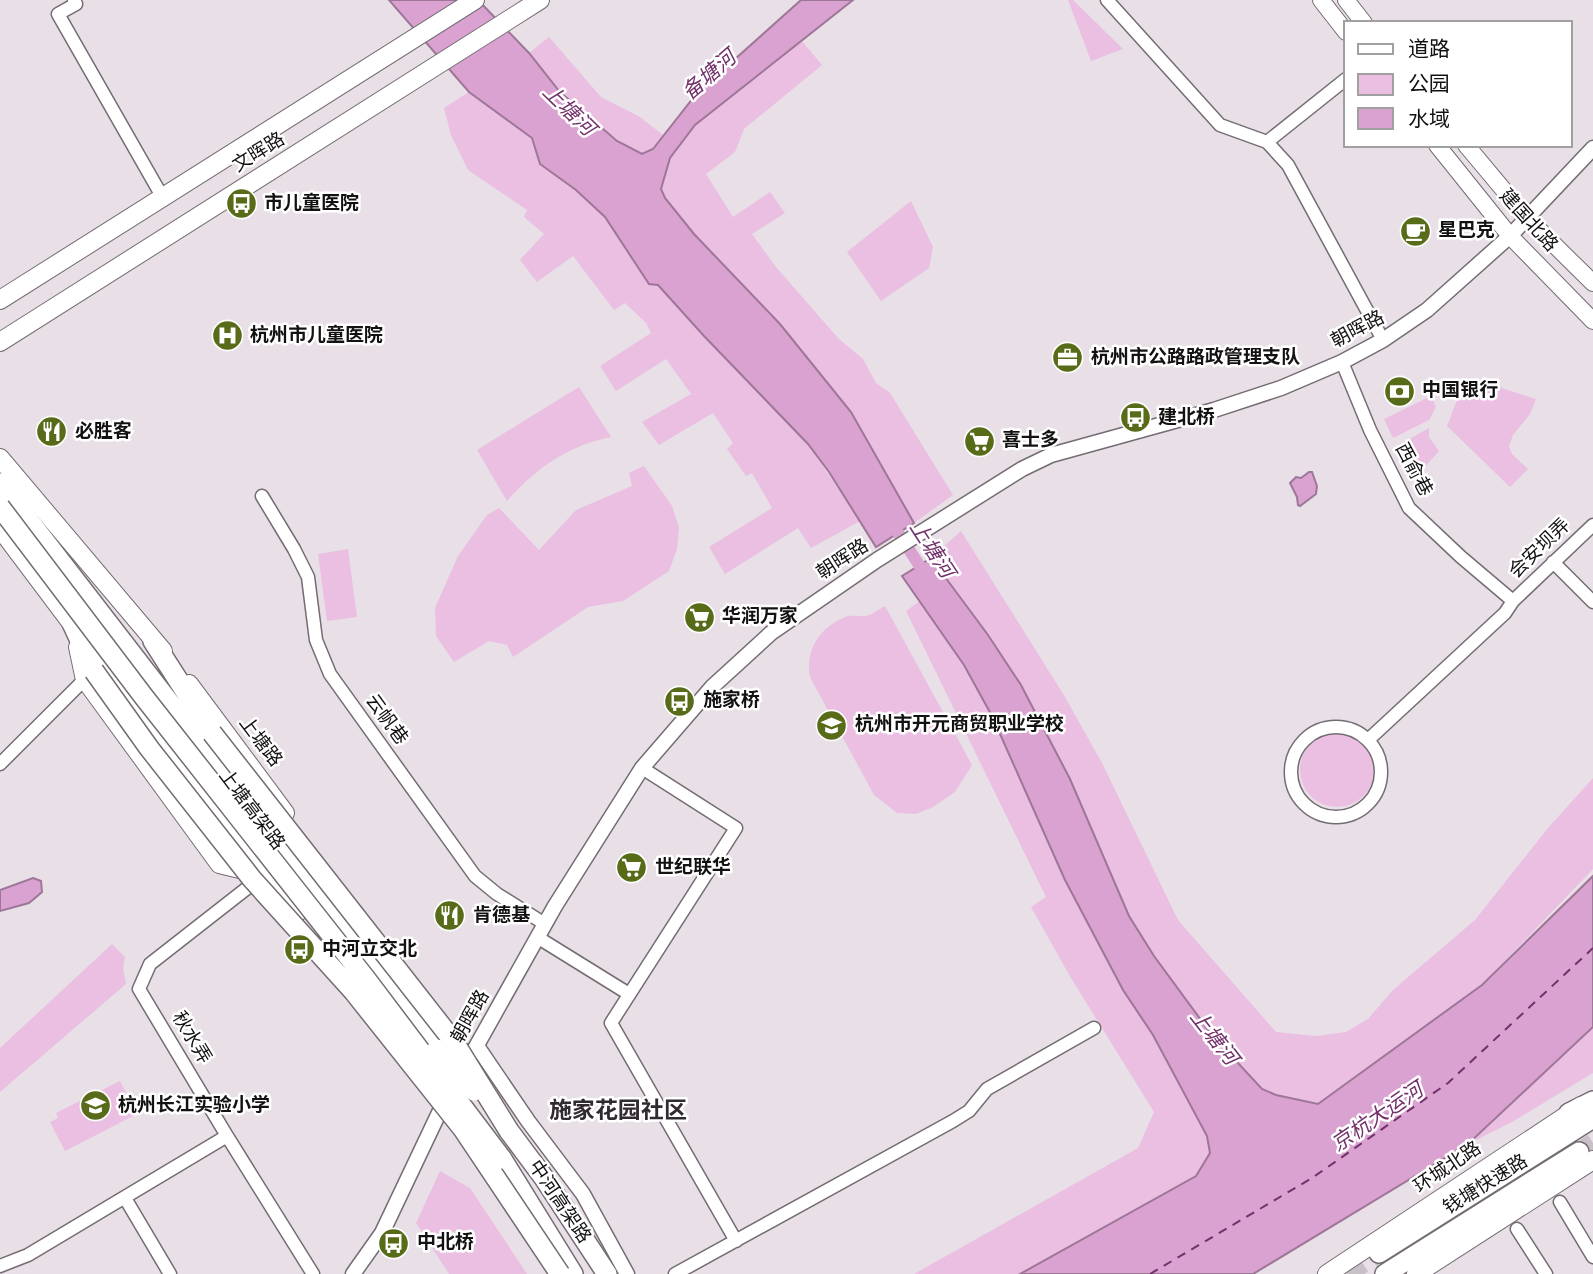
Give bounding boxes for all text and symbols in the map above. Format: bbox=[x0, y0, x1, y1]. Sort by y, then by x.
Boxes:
legend bbox=[1344, 21, 1572, 147]
text: 道路 bbox=[1408, 37, 1450, 64]
water label: 备塘河 bbox=[677, 43, 746, 107]
text: 公园 bbox=[1408, 72, 1450, 99]
water label: 上塘河 bbox=[536, 79, 603, 145]
text: 水域 bbox=[1408, 107, 1450, 134]
street label: 文晖路 bbox=[228, 128, 290, 178]
street label: 建国北路 bbox=[1494, 185, 1562, 257]
bus stop icon: 市儿童医院 bbox=[224, 187, 258, 221]
place label: 市儿童医院 bbox=[264, 192, 359, 216]
cafe icon: 星巴克 bbox=[1398, 214, 1432, 248]
place label: 星巴克 bbox=[1438, 219, 1495, 243]
street label: 朝晖路 bbox=[1327, 306, 1389, 354]
hospital icon: 杭州市儿童医院 bbox=[210, 319, 244, 353]
place label: 杭州市儿童医院 bbox=[250, 324, 383, 348]
office icon: 杭州市公路路政管理支队 bbox=[1051, 341, 1085, 375]
place label: 杭州市公路路政管理支队 bbox=[1091, 346, 1300, 370]
bank icon: 中国银行 bbox=[1382, 374, 1416, 408]
place label: 中国银行 bbox=[1422, 379, 1498, 403]
bus stop icon: 建北桥 bbox=[1118, 401, 1152, 435]
place label: 建北桥 bbox=[1158, 406, 1215, 430]
restaurant icon: 必胜客 bbox=[35, 415, 69, 449]
place label: 必胜客 bbox=[75, 420, 132, 444]
supermarket icon: 喜士多 bbox=[962, 424, 996, 458]
place label: 喜士多 bbox=[1002, 429, 1059, 453]
street label: 西俞巷 bbox=[1389, 439, 1437, 501]
street label: 会安坝弄 bbox=[1504, 514, 1576, 584]
water label: 上塘河 bbox=[903, 516, 962, 587]
street label: 朝晖路 bbox=[813, 534, 873, 586]
supermarket icon: 华润万家 bbox=[682, 600, 716, 634]
place label: 华润万家 bbox=[722, 605, 798, 629]
bus stop icon: 施家桥 bbox=[663, 684, 697, 718]
place label: 施家桥 bbox=[703, 689, 760, 713]
street label: 云帆巷 bbox=[360, 690, 412, 750]
school or university icon: 杭州市开元商贸职业学校 bbox=[815, 708, 849, 742]
street label: 上塘路 bbox=[233, 712, 287, 772]
place label: 杭州市开元商贸职业学校 bbox=[855, 713, 1064, 737]
street label: 上塘高架路 bbox=[213, 765, 289, 855]
supermarket icon: 世纪联华 bbox=[615, 851, 649, 885]
place label: 世纪联华 bbox=[655, 856, 731, 880]
restaurant icon: 肯德基 bbox=[433, 899, 467, 933]
place label: 肯德基 bbox=[473, 904, 531, 928]
bus stop icon: 中河立交北 bbox=[282, 933, 316, 967]
place label: 中河立交北 bbox=[322, 938, 417, 962]
street label: 朝晖路 bbox=[447, 986, 495, 1048]
water label: 上塘河 bbox=[1183, 1005, 1245, 1074]
street label: 秋水弄 bbox=[166, 1007, 216, 1069]
water label: 京杭大运河 bbox=[1327, 1075, 1432, 1159]
school or university icon: 杭州长江实验小学 bbox=[78, 1089, 112, 1123]
place label: 杭州长江实验小学 bbox=[118, 1094, 270, 1118]
district label: 施家花园社区 bbox=[549, 1098, 687, 1127]
street label: 环城北路 bbox=[1410, 1137, 1486, 1199]
street label: 钱塘快速路 bbox=[1439, 1150, 1533, 1220]
street label: 中河高架路 bbox=[522, 1156, 596, 1248]
bus stop icon: 中北桥 bbox=[377, 1226, 411, 1260]
place label: 中北桥 bbox=[417, 1231, 474, 1255]

